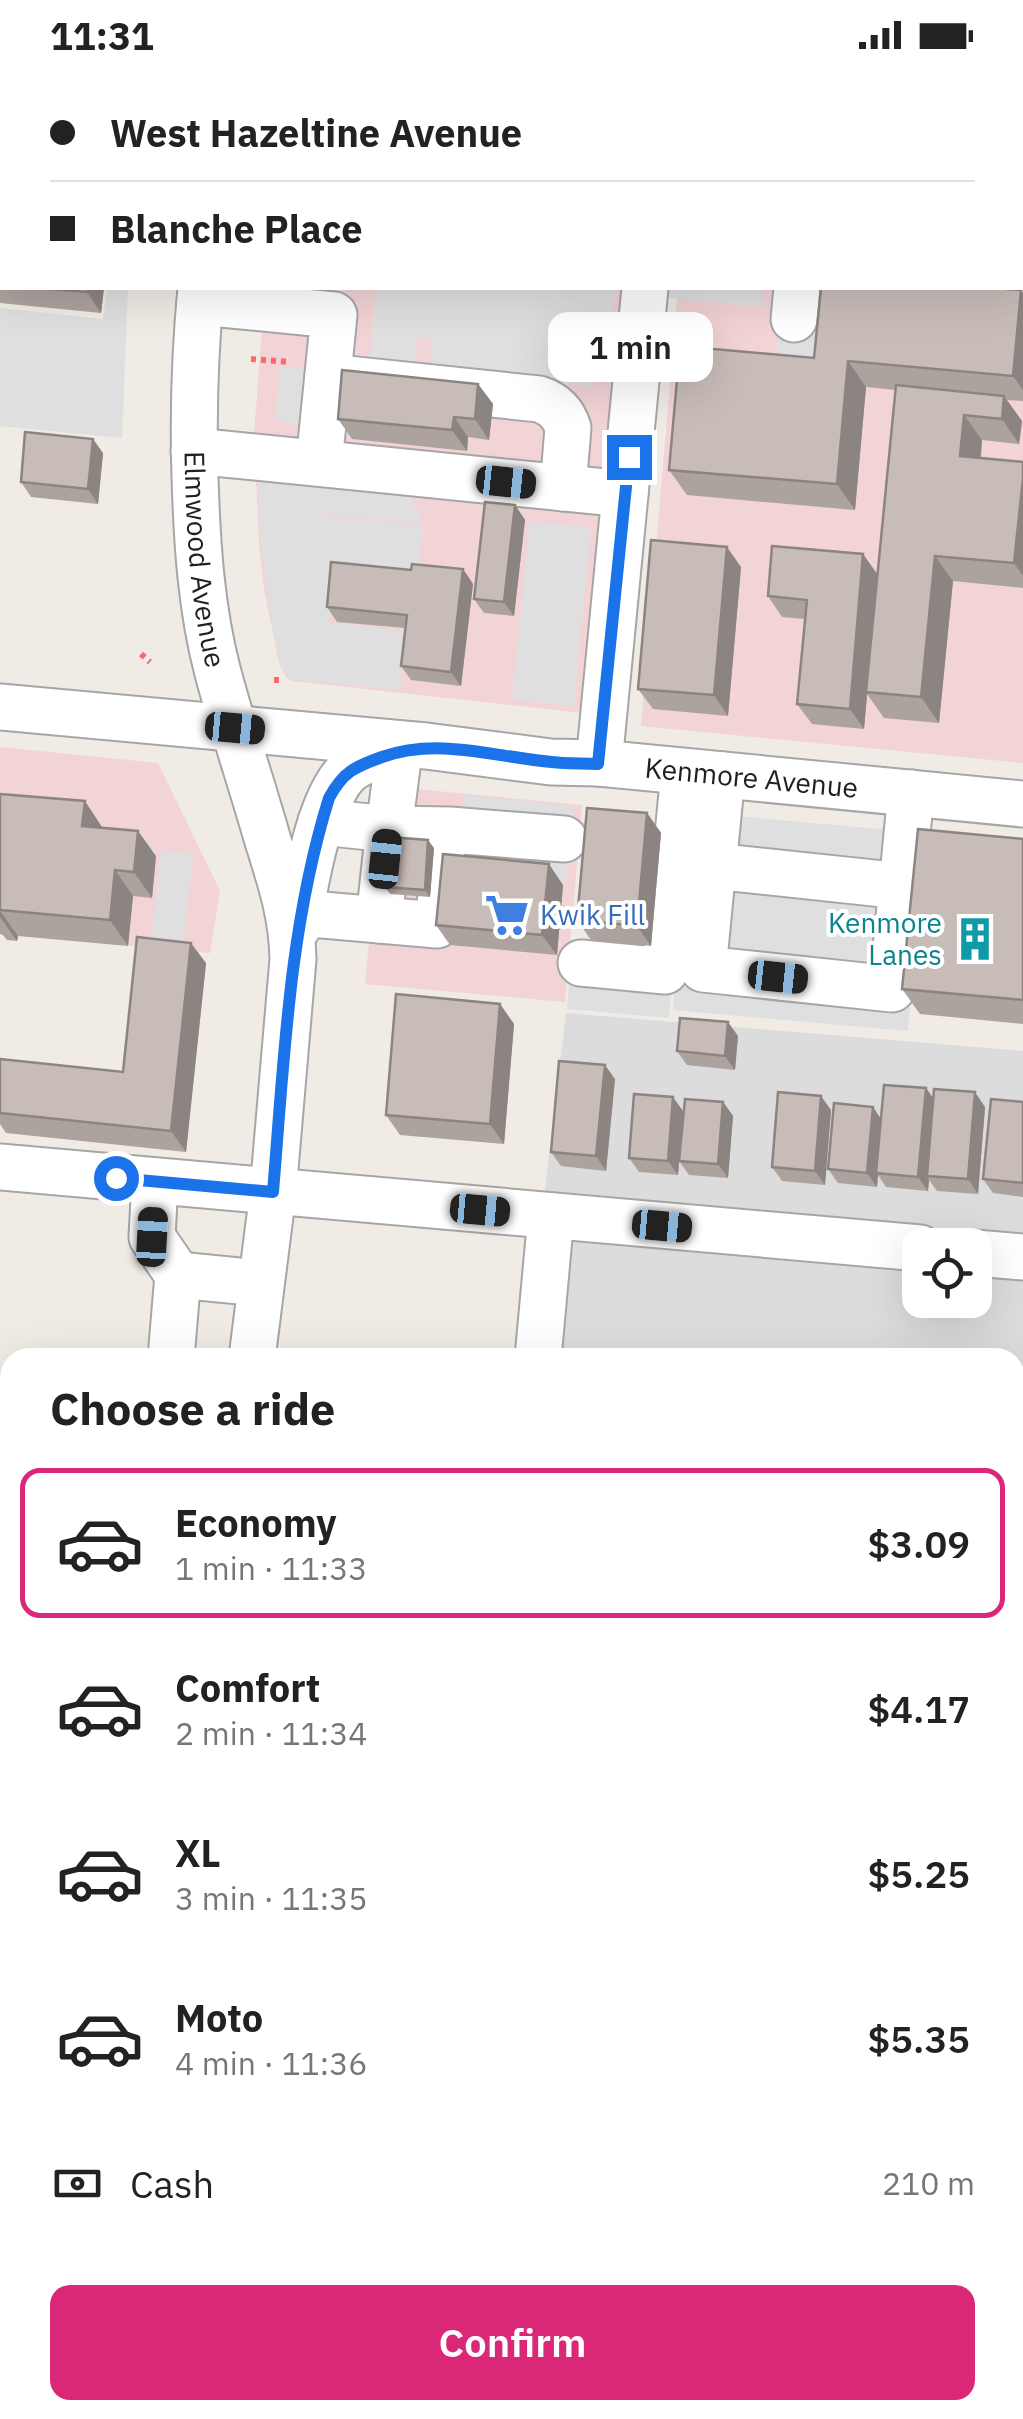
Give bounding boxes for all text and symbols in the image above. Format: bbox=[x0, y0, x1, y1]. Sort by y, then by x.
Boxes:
text: 11:31 bbox=[50, 11, 154, 60]
text: West Hazeltine Avenue bbox=[110, 108, 522, 157]
text: Blanche Place bbox=[110, 204, 363, 253]
callout: 1 min bbox=[546, 312, 712, 382]
text: 1 min bbox=[589, 326, 672, 368]
route end bbox=[607, 435, 652, 480]
street label: Elmwood Avenue bbox=[176, 451, 235, 671]
car bbox=[475, 464, 537, 500]
car bbox=[204, 710, 266, 746]
street label: Kenmore Avenue bbox=[643, 749, 860, 806]
car bbox=[367, 828, 403, 890]
supermarket icon: Kwik Fill bbox=[483, 891, 531, 939]
place label: Kwik Fill bbox=[540, 896, 645, 933]
place label: Kenmore Lanes bbox=[828, 904, 942, 973]
building icon: Kenmore Lanes bbox=[951, 915, 999, 963]
car bbox=[747, 959, 809, 995]
route start bbox=[94, 1156, 139, 1201]
car bbox=[449, 1192, 511, 1228]
car bbox=[135, 1206, 169, 1268]
car bbox=[631, 1208, 693, 1244]
map controls bbox=[902, 1228, 992, 1318]
button: locate bbox=[902, 1228, 992, 1318]
text: Choose a ride bbox=[50, 1379, 335, 1437]
icon: car bbox=[55, 1498, 145, 1588]
text: Economy bbox=[175, 1498, 337, 1547]
text: $3.09 bbox=[867, 1519, 970, 1568]
text: 1 min · 11:33 bbox=[175, 1547, 368, 1589]
icon: car bbox=[55, 1663, 145, 1753]
text: Comfort bbox=[175, 1663, 320, 1712]
text: $4.17 bbox=[867, 1684, 970, 1733]
text: 2 min · 11:34 bbox=[175, 1712, 368, 1754]
icon: car bbox=[55, 1828, 145, 1918]
text: XL bbox=[175, 1828, 221, 1877]
text: $5.25 bbox=[867, 1849, 970, 1898]
text: 3 min · 11:35 bbox=[175, 1877, 368, 1919]
icon: car bbox=[55, 1993, 145, 2083]
text: Moto bbox=[175, 1993, 263, 2042]
text: $5.35 bbox=[867, 2014, 970, 2063]
text: 4 min · 11:36 bbox=[175, 2042, 368, 2084]
icon: cash bbox=[50, 2156, 105, 2211]
text: Cash bbox=[130, 2159, 214, 2208]
text: 210 m bbox=[882, 2162, 975, 2204]
button: Confirm bbox=[50, 2285, 975, 2400]

